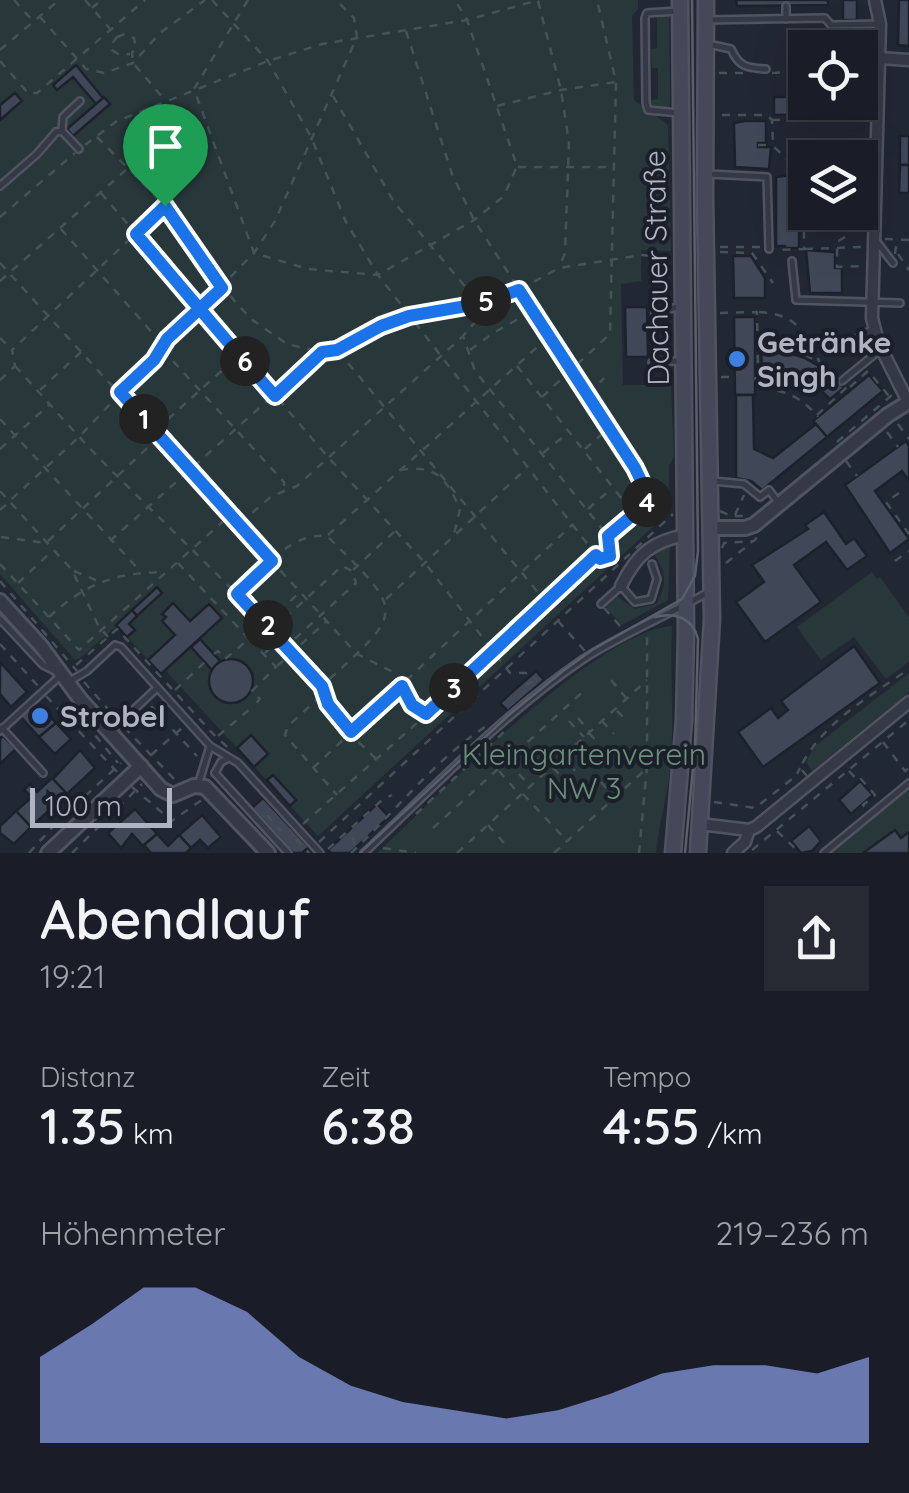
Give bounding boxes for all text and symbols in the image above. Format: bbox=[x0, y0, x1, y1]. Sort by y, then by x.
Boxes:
map controls bbox=[788, 30, 878, 230]
button: locate bbox=[788, 30, 878, 120]
pin bbox=[123, 104, 208, 207]
icon: arrive bbox=[138, 119, 193, 174]
button: layers bbox=[788, 140, 878, 230]
street label: Dachauer Straße bbox=[635, 150, 677, 386]
pin: 5 bbox=[461, 276, 511, 326]
text: 5 bbox=[478, 283, 494, 318]
place label: Getränke Singh bbox=[757, 323, 891, 395]
pin: 6 bbox=[220, 336, 270, 386]
text: 6 bbox=[237, 343, 253, 378]
marker: Getränke Singh bbox=[726, 348, 748, 370]
pin: 1 bbox=[119, 394, 169, 444]
text: 1 bbox=[139, 401, 149, 436]
pin: 4 bbox=[622, 477, 672, 527]
text: 4 bbox=[639, 484, 655, 519]
pin: 2 bbox=[243, 600, 293, 650]
text: 2 bbox=[260, 607, 276, 642]
pin: 3 bbox=[429, 663, 479, 713]
text: 3 bbox=[446, 670, 462, 705]
place label: Strobel bbox=[60, 697, 166, 735]
marker: Strobel bbox=[29, 705, 51, 727]
park label: Kleingartenverein NW 3 bbox=[462, 735, 706, 807]
scale bar bbox=[30, 783, 172, 828]
text: 100 m bbox=[45, 788, 122, 823]
text: Abendlauf bbox=[40, 884, 310, 953]
button: share bbox=[764, 886, 869, 991]
text: 19:21 bbox=[40, 956, 105, 996]
text: Distanz bbox=[40, 1059, 135, 1094]
text: Zeit bbox=[321, 1059, 371, 1094]
text: Tempo bbox=[603, 1059, 691, 1094]
text: 1.35 bbox=[40, 1094, 125, 1157]
text: 6:38 bbox=[321, 1094, 415, 1157]
text: 4:55 bbox=[603, 1094, 700, 1157]
text: km bbox=[125, 1116, 174, 1151]
text: /km bbox=[700, 1116, 763, 1151]
text: Höhenmeter bbox=[40, 1213, 225, 1253]
text: 219–236 m bbox=[716, 1213, 869, 1253]

